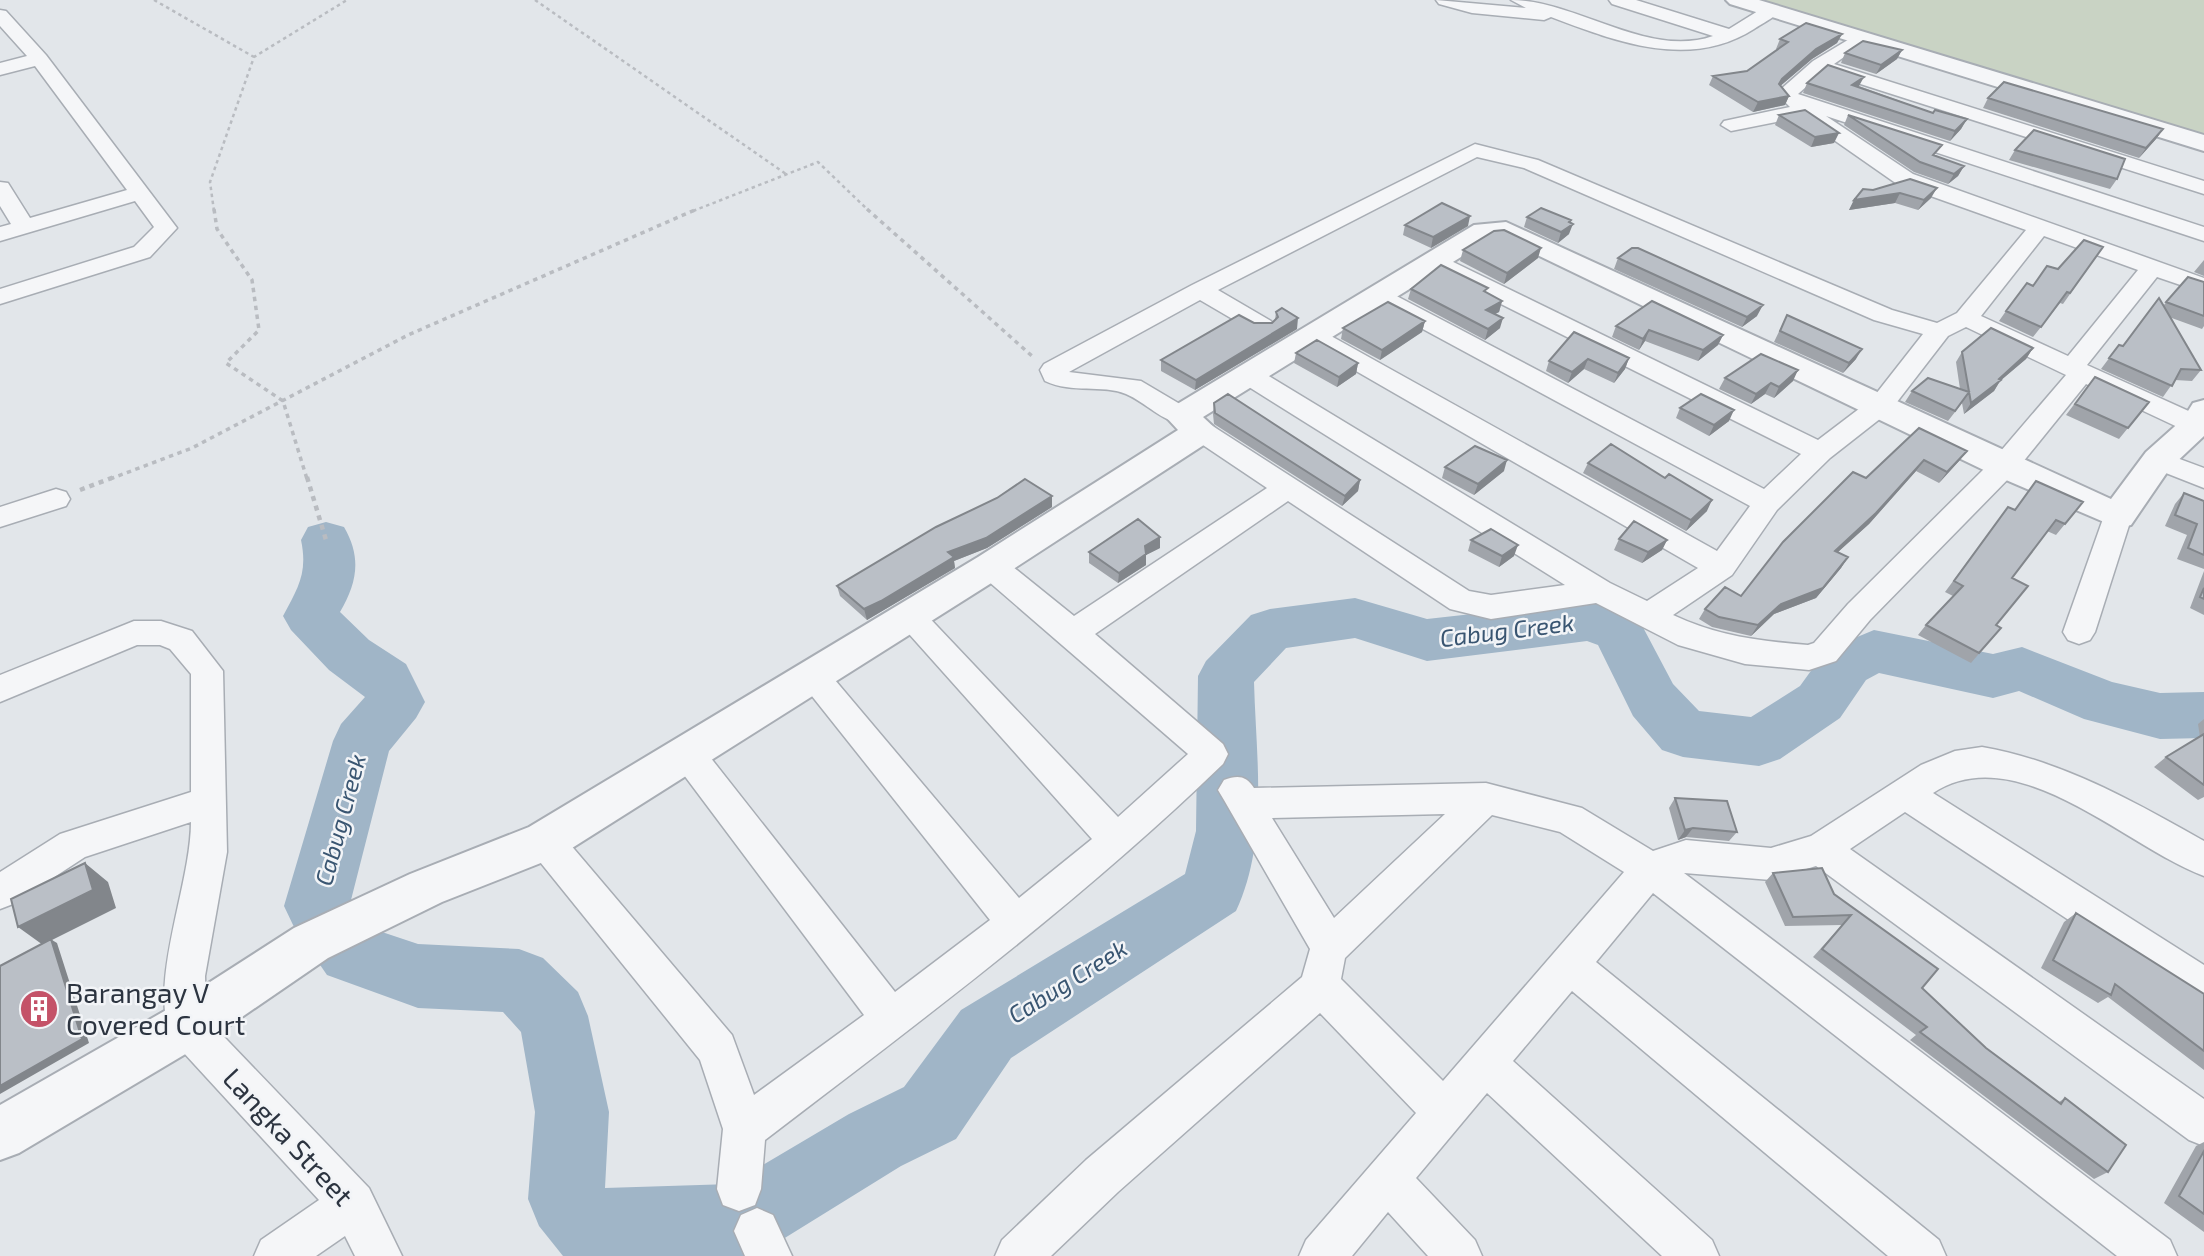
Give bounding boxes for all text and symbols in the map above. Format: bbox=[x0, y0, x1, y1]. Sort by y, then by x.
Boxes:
water label: Cabug Creek bbox=[1438, 607, 1576, 652]
water label: Cabug Creek bbox=[308, 751, 371, 889]
water label: Cabug Creek bbox=[1002, 933, 1132, 1029]
place label: Barangay V Covered Court bbox=[66, 975, 245, 1041]
building icon: Barangay V Covered Court bbox=[18, 988, 60, 1030]
street label: Langka Street bbox=[217, 1061, 361, 1212]

